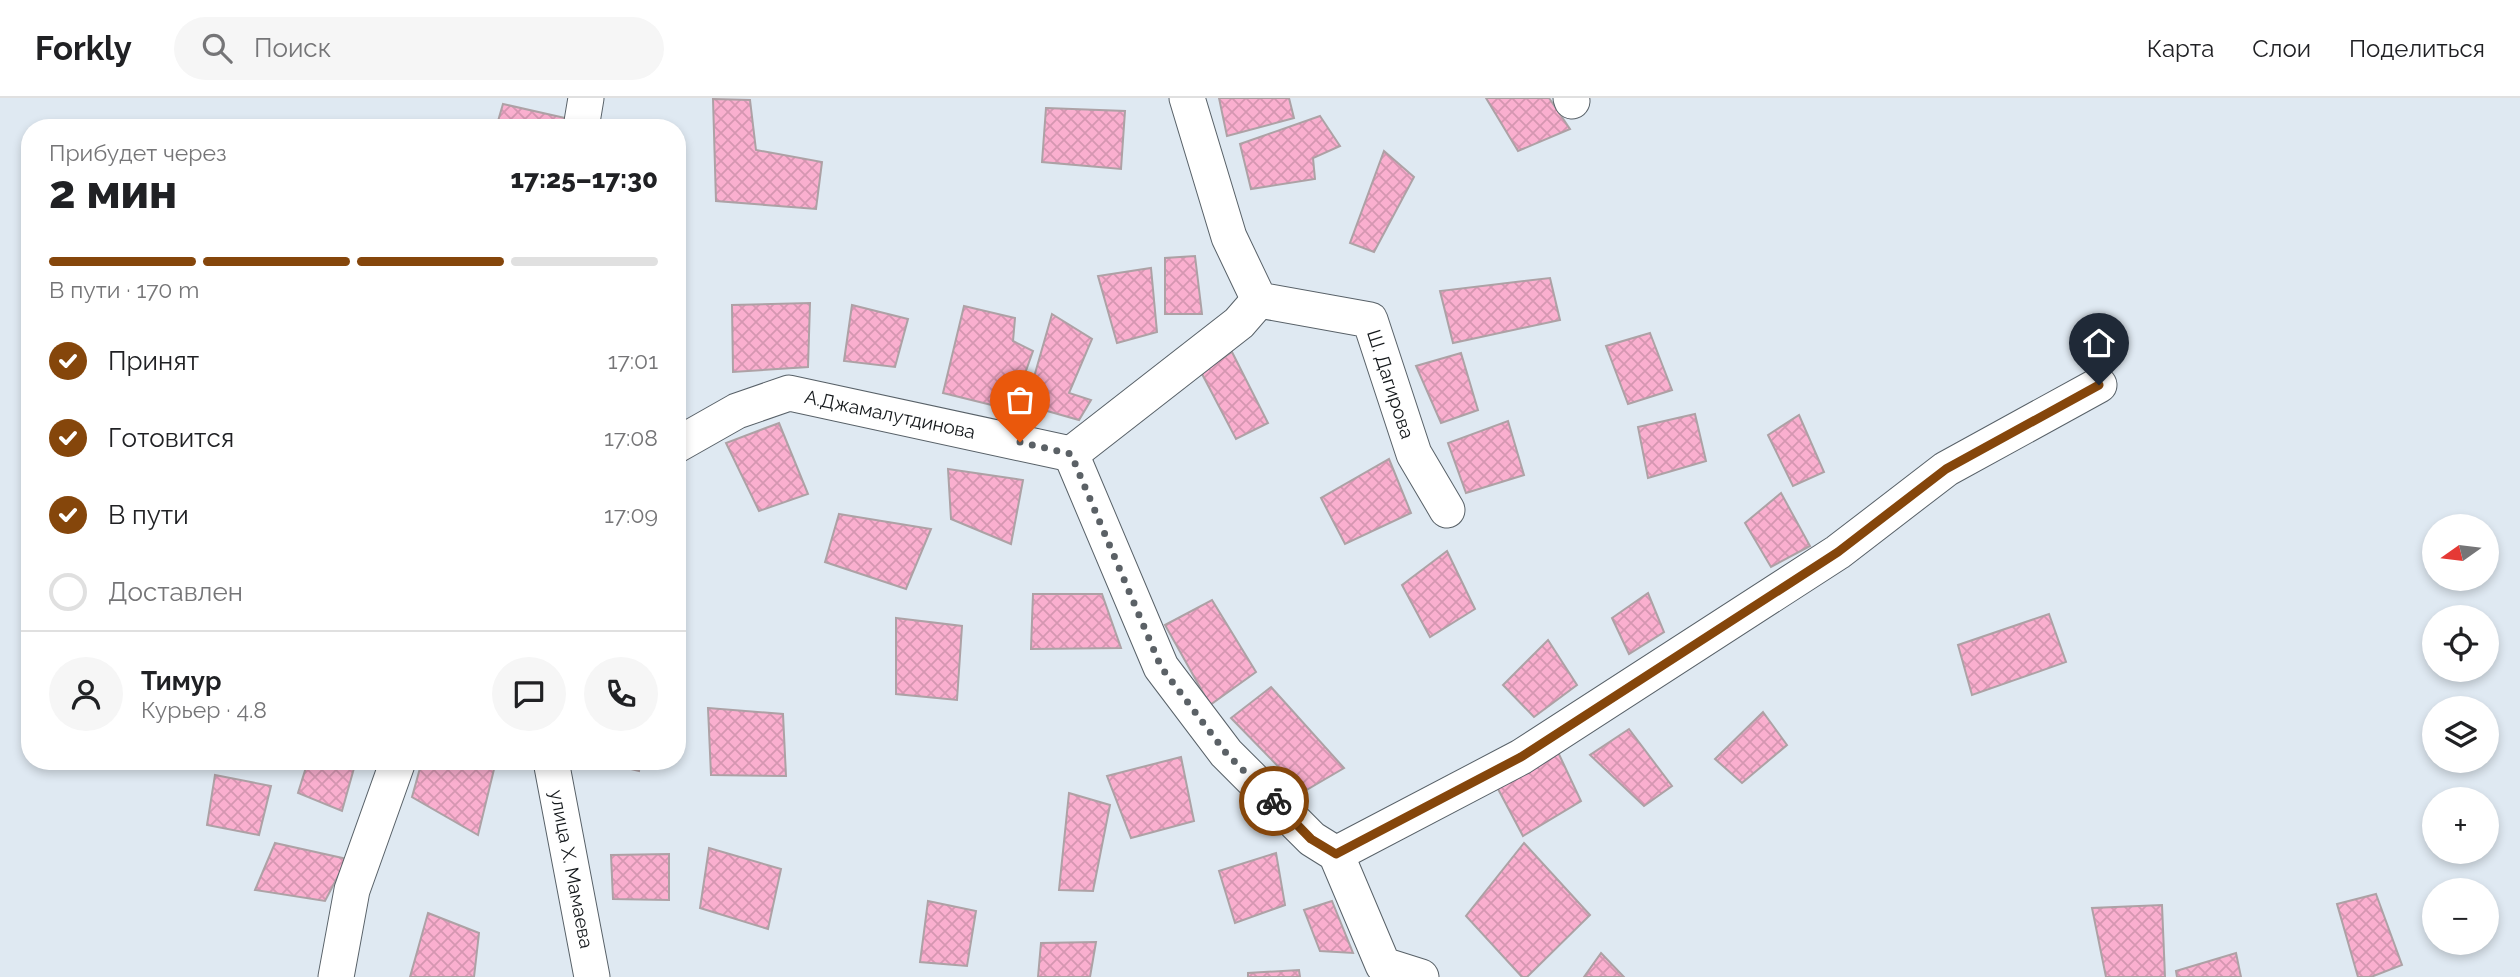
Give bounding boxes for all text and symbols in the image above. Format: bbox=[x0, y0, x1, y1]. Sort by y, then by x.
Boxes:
search box bbox=[174, 17, 664, 80]
text: Forkly bbox=[35, 29, 132, 68]
icon: search bbox=[198, 29, 236, 67]
text: Поиск bbox=[254, 33, 331, 63]
text: Карта bbox=[2147, 34, 2214, 63]
text: Слои bbox=[2252, 34, 2311, 63]
text: Поделиться bbox=[2349, 34, 2485, 63]
text: Прибудет через bbox=[49, 139, 227, 166]
text: 17:25–17:30 bbox=[511, 164, 658, 194]
text: 2 мин bbox=[49, 165, 177, 219]
text: В пути · 170 m bbox=[49, 276, 199, 303]
pin bbox=[2069, 313, 2129, 385]
icon: home bbox=[2080, 324, 2118, 362]
street label: Ш. Дагирова bbox=[1363, 327, 1419, 441]
icon: check bbox=[49, 342, 87, 380]
text: Принят bbox=[108, 346, 199, 376]
text: 17:01 bbox=[608, 347, 658, 374]
pin bbox=[990, 370, 1050, 442]
icon: bag bbox=[1001, 381, 1039, 419]
street label: А.Джамалутдинова bbox=[803, 385, 977, 443]
icon: check bbox=[49, 419, 87, 457]
text: Готовится bbox=[108, 423, 234, 453]
text: 17:08 bbox=[604, 424, 658, 451]
icon: check bbox=[49, 496, 87, 534]
text: В пути bbox=[108, 500, 189, 530]
text: 17:09 bbox=[604, 501, 658, 528]
north arrow bbox=[2422, 514, 2499, 592]
map controls bbox=[2422, 514, 2499, 955]
text: Доставлен bbox=[108, 577, 243, 607]
button: locate bbox=[2422, 605, 2499, 682]
button: person bbox=[49, 657, 123, 731]
button: chat bbox=[492, 657, 566, 731]
button: phone bbox=[584, 657, 658, 731]
text: Тимур bbox=[141, 666, 221, 696]
text: Курьер · 4.8 bbox=[141, 696, 267, 723]
button: layers bbox=[2422, 696, 2499, 773]
courier bbox=[1239, 766, 1309, 836]
icon: bike bbox=[1255, 782, 1293, 820]
button: + bbox=[2422, 787, 2499, 864]
street label: улица Х. Мамаева bbox=[546, 788, 598, 950]
button: − bbox=[2422, 878, 2499, 955]

